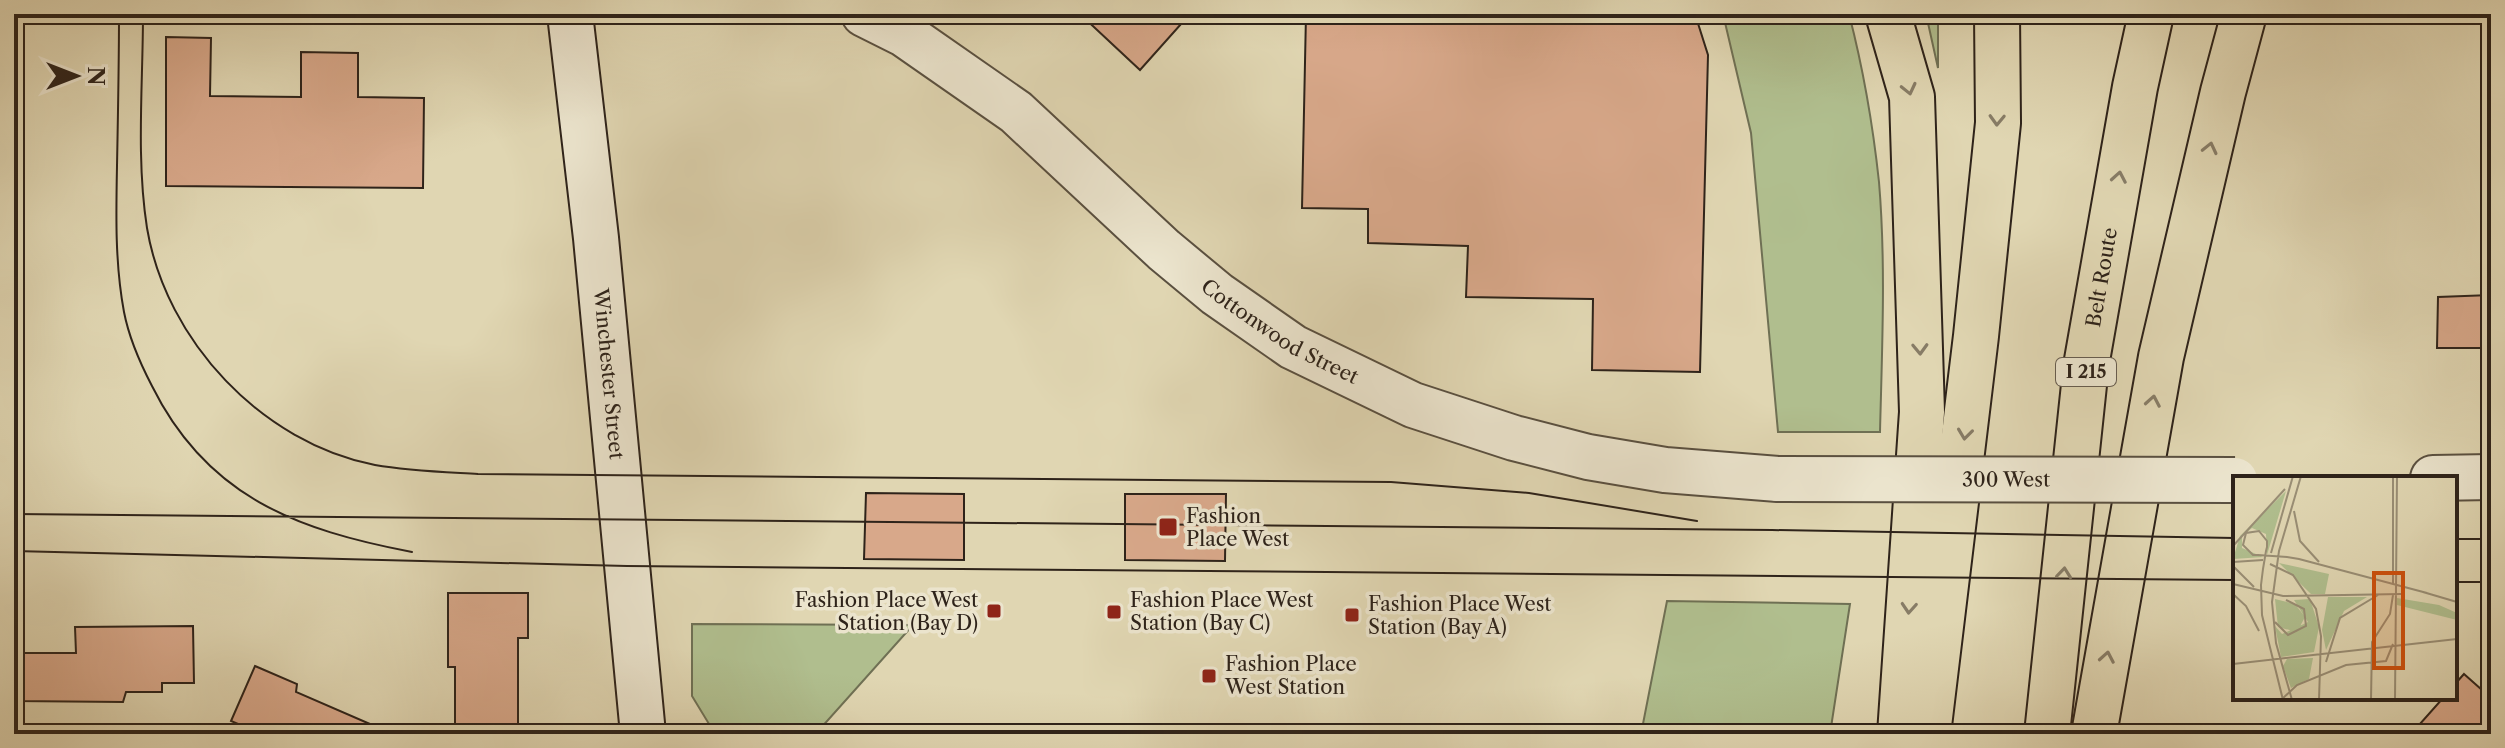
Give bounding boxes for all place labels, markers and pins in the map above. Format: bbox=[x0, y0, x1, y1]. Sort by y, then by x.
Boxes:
place label: Fashion Place West bbox=[1186, 504, 1289, 551]
marker: Fashion Place West bbox=[1157, 516, 1179, 538]
place label: Fashion Place West Station (Bay D) bbox=[795, 588, 978, 635]
place label: Fashion Place West Station (Bay C) bbox=[1130, 588, 1313, 635]
place label: Fashion Place West Station (Bay A) bbox=[1368, 592, 1551, 639]
marker: Fashion Place West Station (Bay D) bbox=[985, 602, 1003, 620]
marker: Fashion Place West Station (Bay C) bbox=[1105, 603, 1123, 621]
marker: Fashion Place West Station (Bay A) bbox=[1343, 606, 1361, 624]
place label: Fashion Place West Station bbox=[1224, 652, 1357, 699]
marker: Fashion Place West Station bbox=[1200, 667, 1218, 685]

